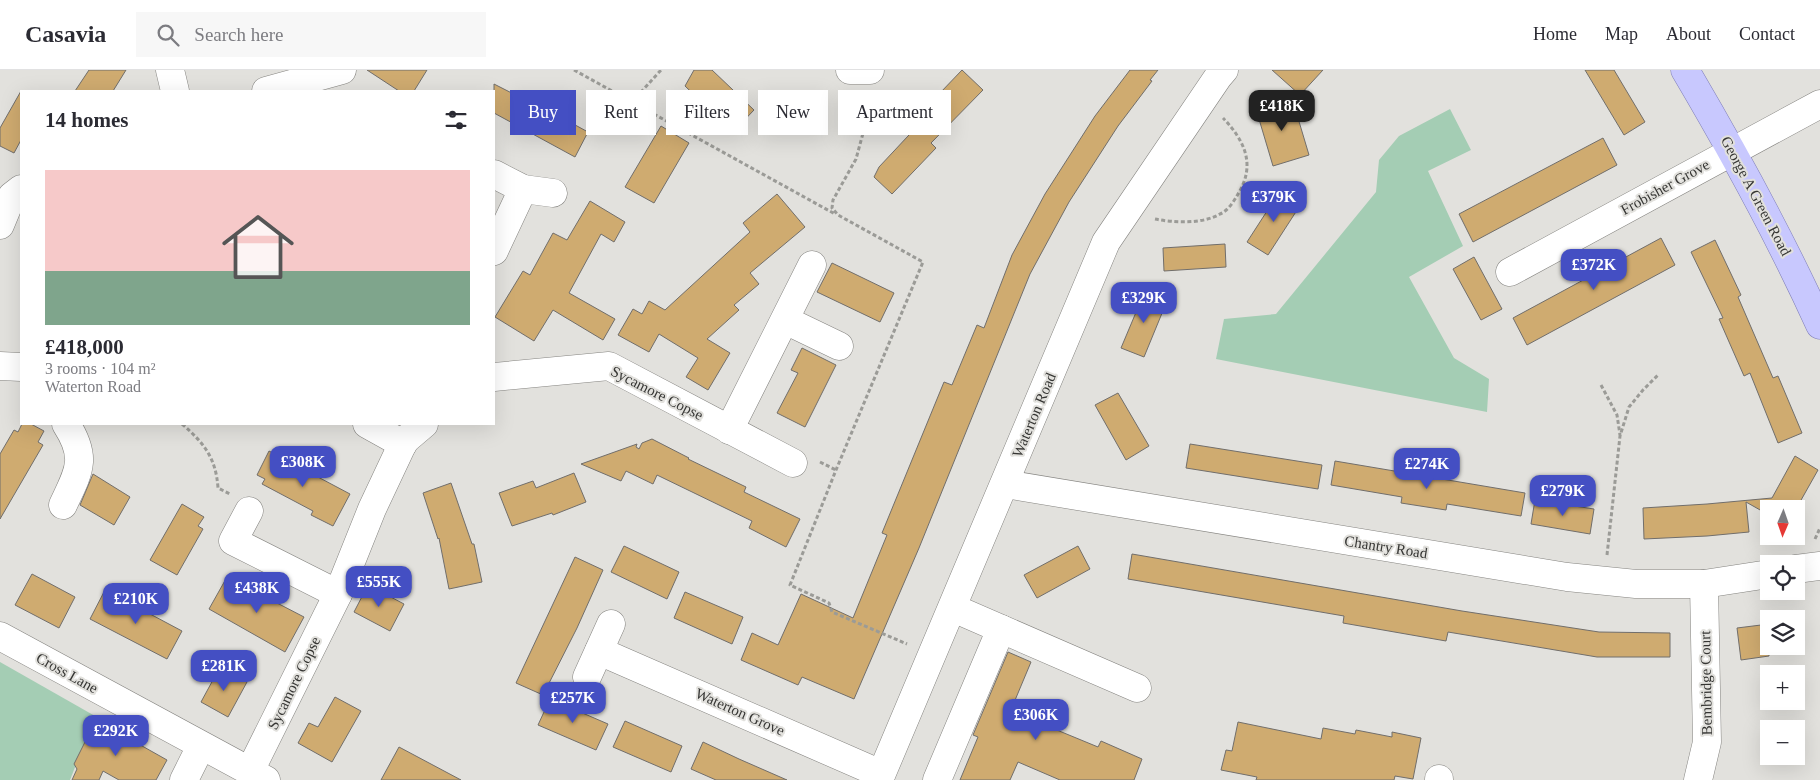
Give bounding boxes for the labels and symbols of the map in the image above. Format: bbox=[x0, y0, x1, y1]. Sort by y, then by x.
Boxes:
pin: £418K bbox=[1247, 90, 1317, 132]
street label: George A Green Road bbox=[1718, 134, 1794, 259]
street label: Frobisher Grove bbox=[1618, 156, 1712, 218]
pin: £379K bbox=[1239, 180, 1309, 223]
pin: £372K bbox=[1559, 248, 1629, 291]
pin: £329K bbox=[1109, 282, 1179, 324]
street label: Sycamore Copse bbox=[608, 363, 706, 423]
street label: Waterton Road bbox=[1009, 370, 1059, 460]
pin: £308K bbox=[268, 446, 338, 488]
pin: £274K bbox=[1392, 448, 1462, 490]
pin: £279K bbox=[1528, 474, 1598, 517]
north arrow bbox=[1760, 500, 1805, 545]
street label: Chantry Road bbox=[1343, 533, 1429, 562]
pin: £555K bbox=[344, 566, 414, 608]
pin: £438K bbox=[222, 572, 292, 614]
pin: £210K bbox=[101, 582, 171, 625]
street label: Bembridge Court bbox=[1697, 630, 1715, 735]
street label: Sycamore Copse bbox=[265, 634, 324, 732]
street label: Cross Lane bbox=[33, 650, 101, 697]
pin: £281K bbox=[189, 650, 259, 692]
pin: £257K bbox=[538, 682, 608, 724]
street label: Waterton Grove bbox=[693, 685, 787, 739]
pin: £306K bbox=[1001, 698, 1071, 741]
pin: £292K bbox=[81, 714, 151, 757]

